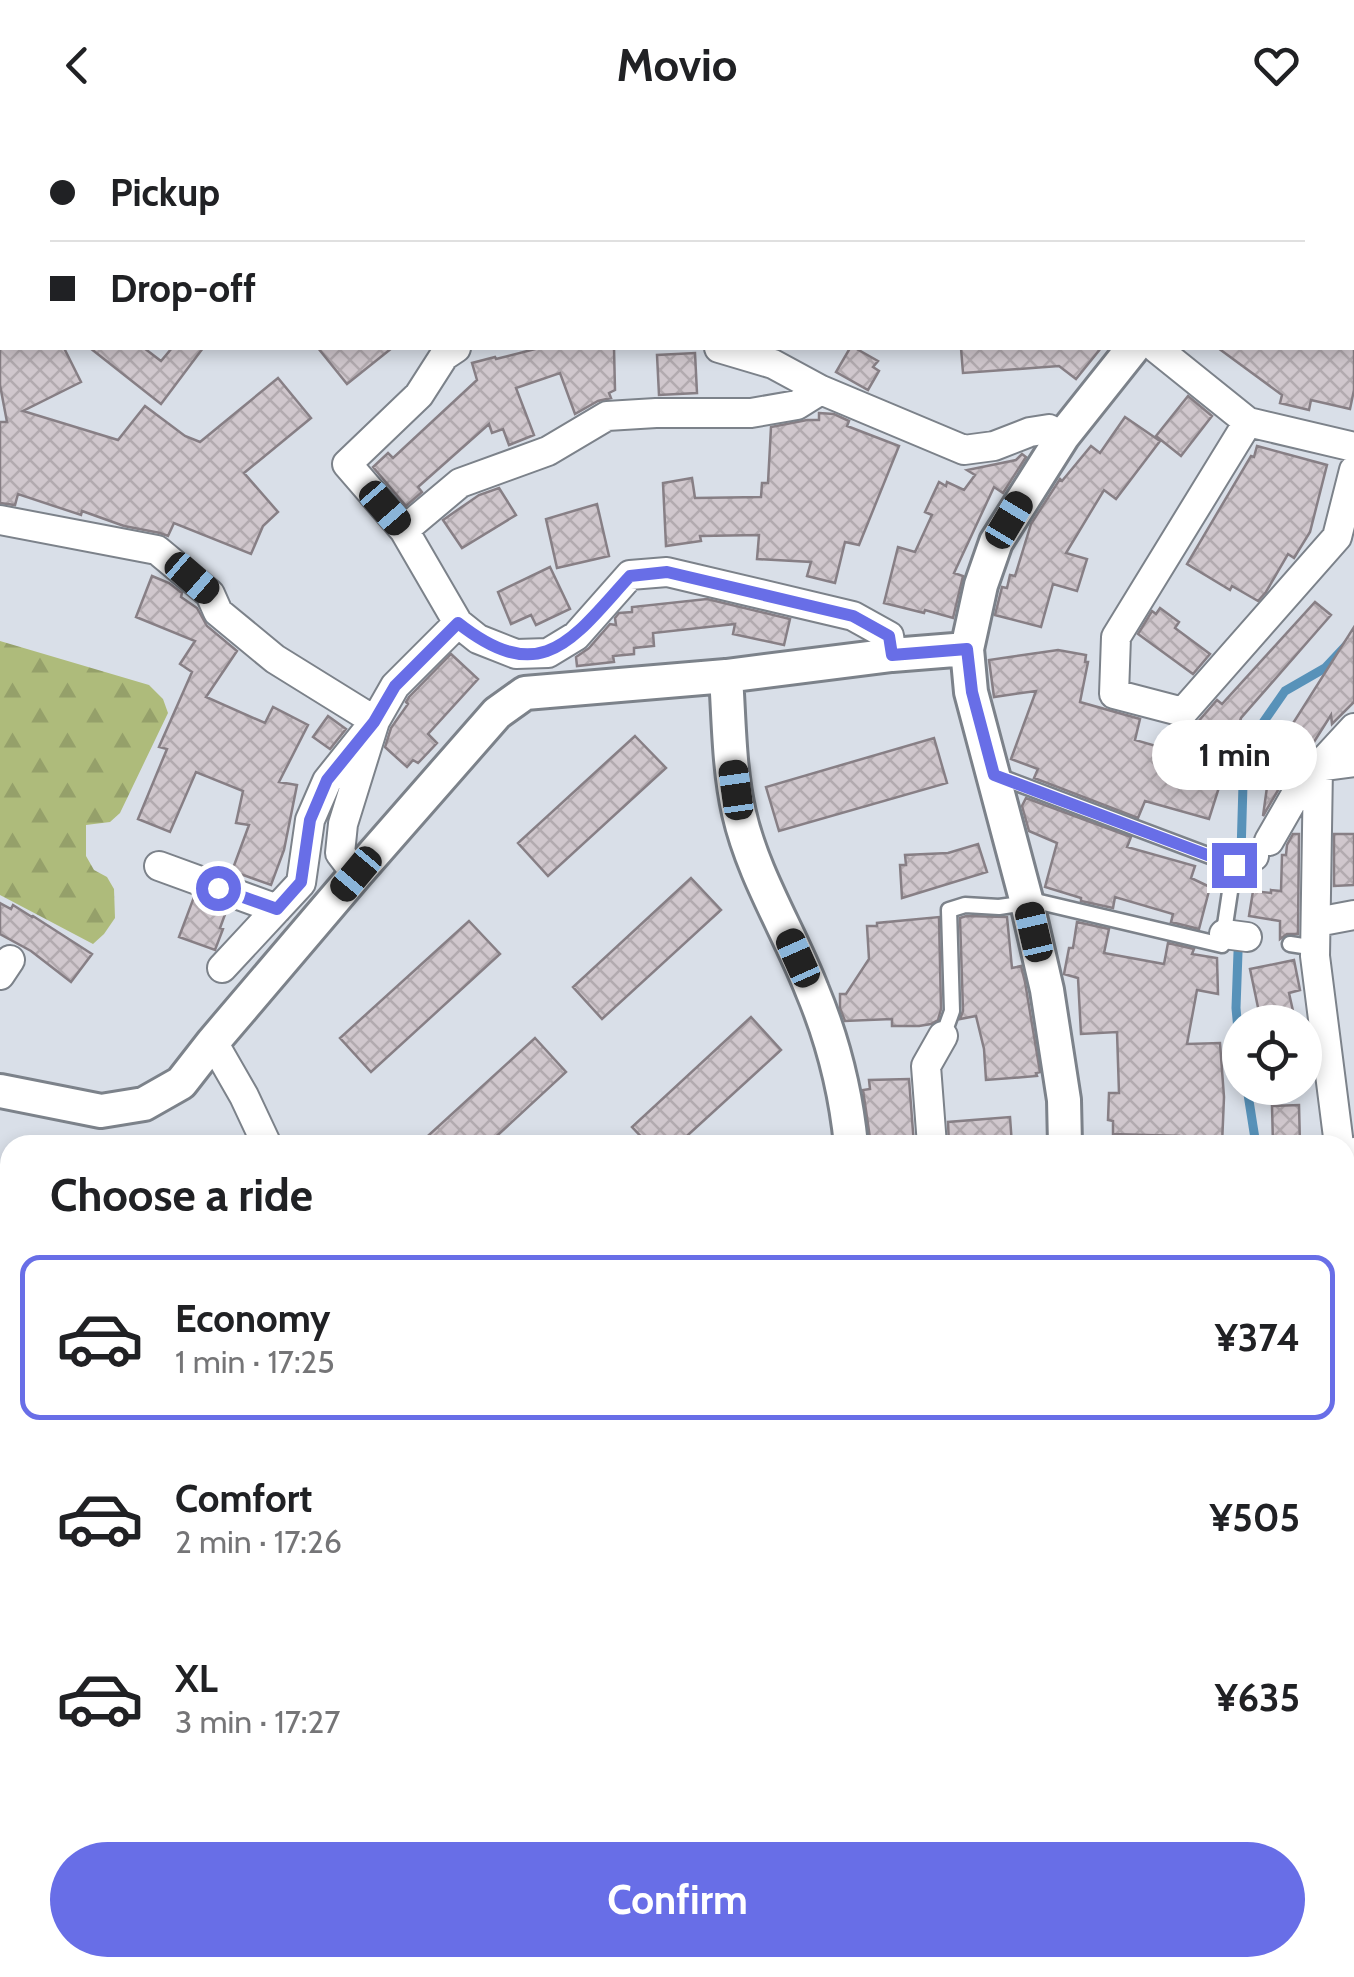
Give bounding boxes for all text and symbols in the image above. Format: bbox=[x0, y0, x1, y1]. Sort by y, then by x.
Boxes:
icon: back bbox=[50, 38, 105, 93]
text: Movio bbox=[617, 38, 737, 92]
icon: heart bbox=[1249, 38, 1304, 93]
text: Pickup bbox=[110, 169, 220, 216]
text: Drop-off bbox=[110, 265, 256, 312]
car bbox=[354, 476, 416, 540]
car bbox=[981, 487, 1037, 553]
car bbox=[160, 547, 224, 609]
callout: 1 min bbox=[1152, 720, 1316, 790]
text: 1 min bbox=[1198, 735, 1271, 774]
car bbox=[717, 758, 755, 822]
car bbox=[325, 841, 387, 907]
route end bbox=[1212, 843, 1257, 888]
route start bbox=[196, 866, 241, 911]
car bbox=[1013, 899, 1055, 965]
car bbox=[772, 924, 824, 992]
map controls bbox=[1222, 1005, 1322, 1105]
button: locate bbox=[1222, 1005, 1322, 1105]
text: Choose a ride bbox=[50, 1168, 313, 1222]
icon: car bbox=[55, 1293, 145, 1383]
text: Economy bbox=[175, 1295, 330, 1342]
text: ¥374 bbox=[1215, 1314, 1300, 1361]
text: 1 min · 17:25 bbox=[175, 1342, 335, 1381]
icon: car bbox=[55, 1473, 145, 1563]
text: Comfort bbox=[175, 1475, 312, 1522]
text: ¥505 bbox=[1209, 1494, 1300, 1541]
text: 2 min · 17:26 bbox=[175, 1522, 342, 1561]
icon: car bbox=[55, 1653, 145, 1743]
text: XL bbox=[175, 1655, 218, 1702]
text: ¥635 bbox=[1215, 1674, 1300, 1721]
text: 3 min · 17:27 bbox=[175, 1702, 340, 1741]
button: Confirm bbox=[50, 1842, 1305, 1957]

